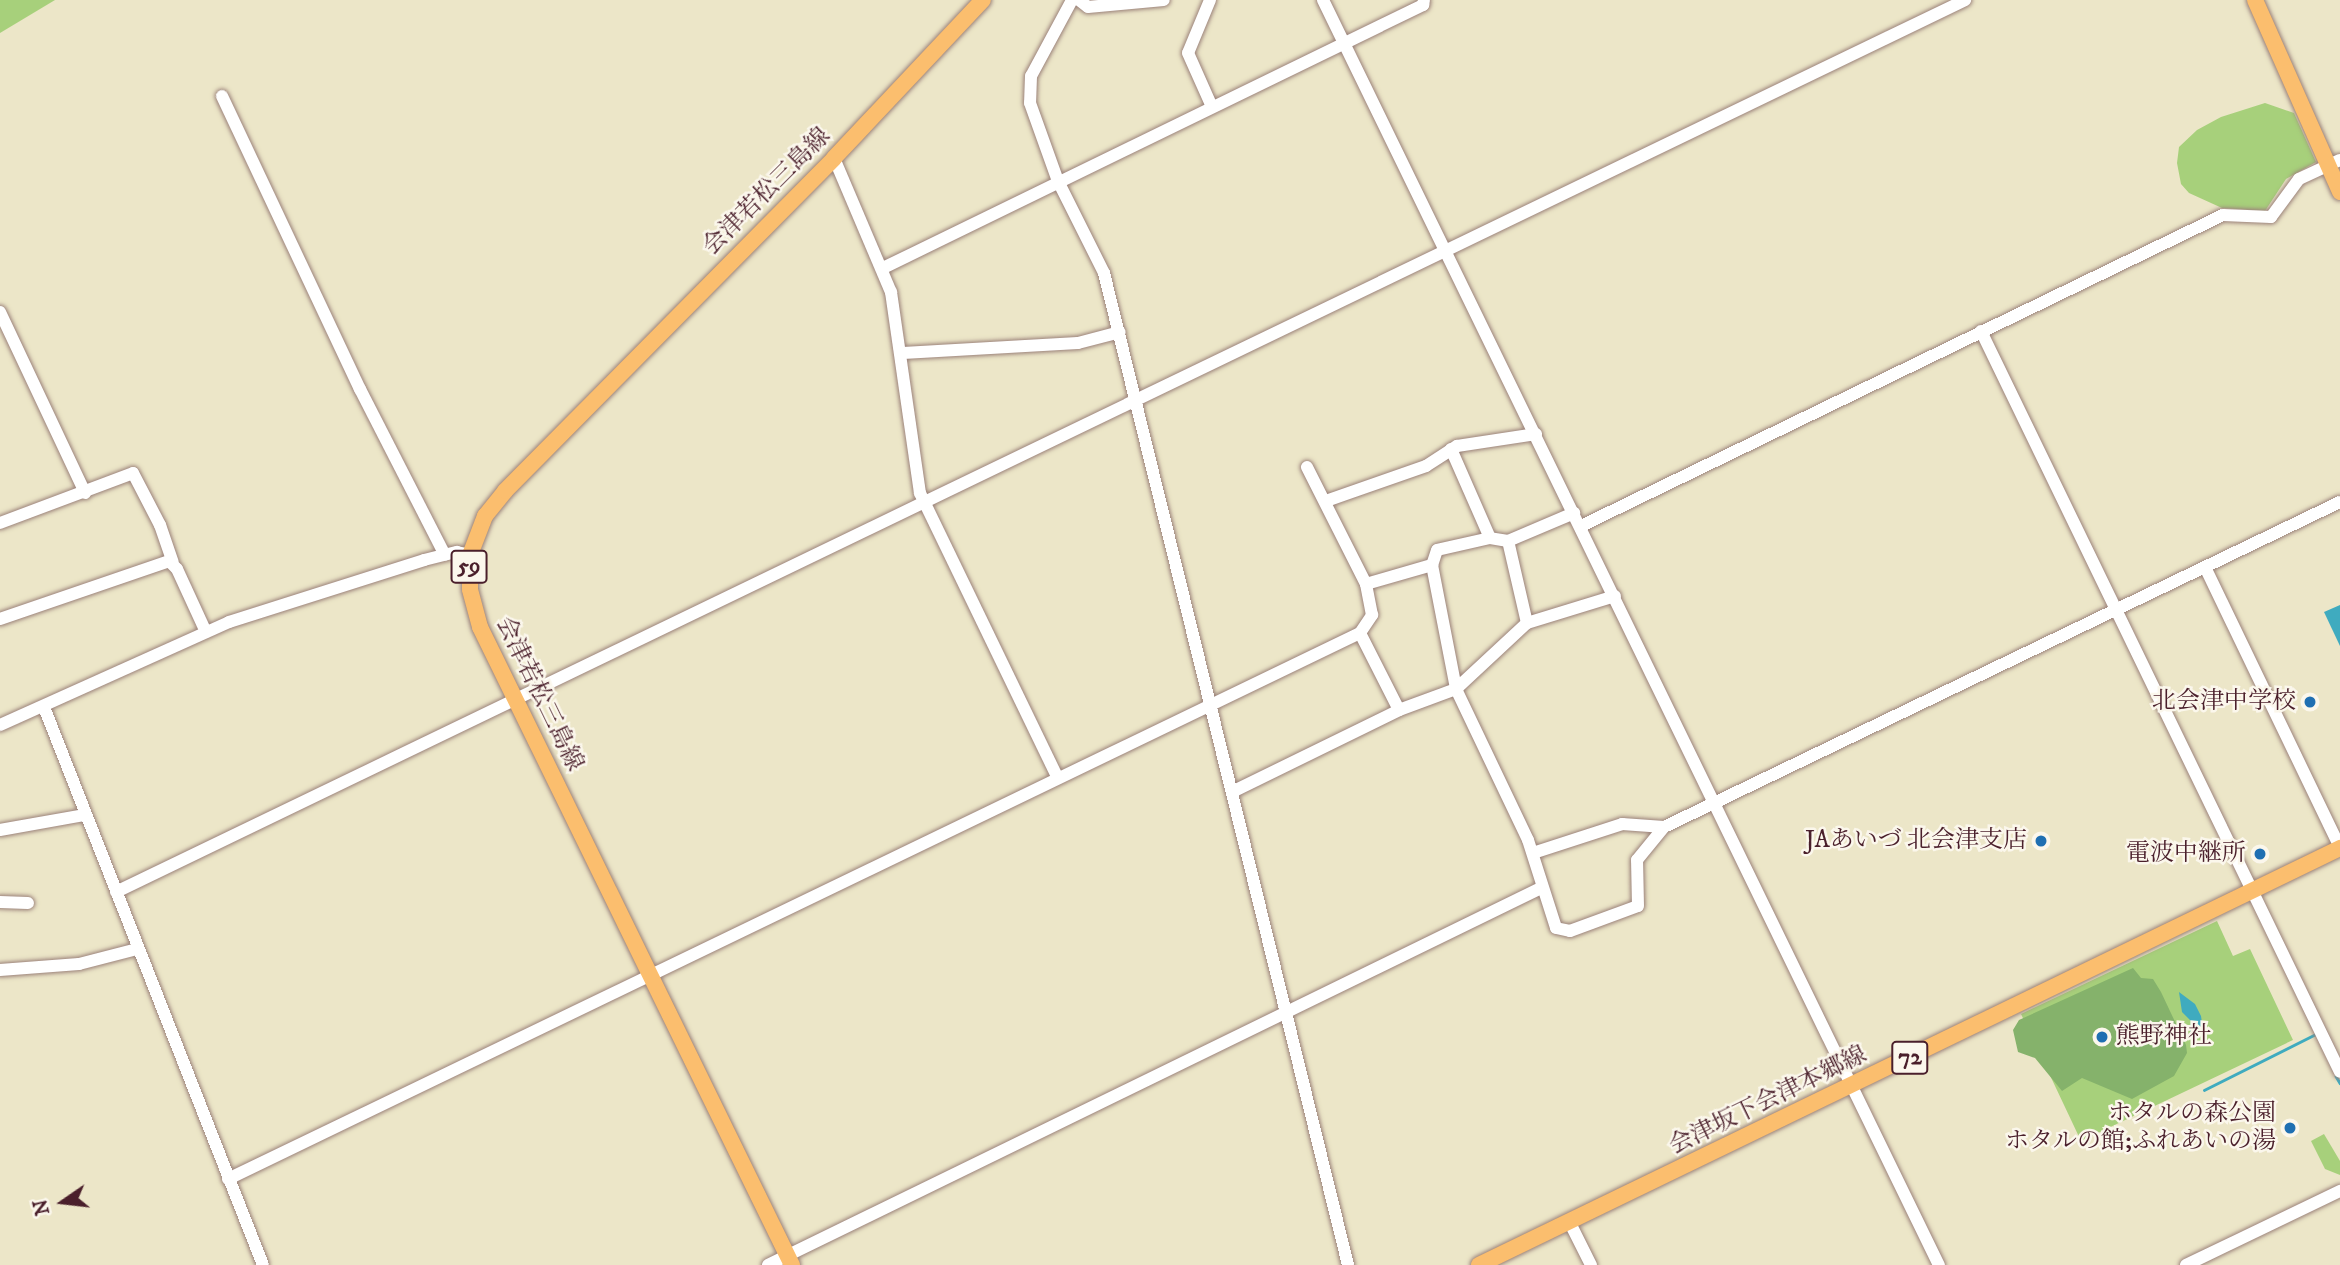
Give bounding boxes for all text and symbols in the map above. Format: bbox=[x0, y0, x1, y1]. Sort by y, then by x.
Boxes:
street label: 会津若松三島線 bbox=[697, 122, 837, 262]
road number: 59 bbox=[450, 548, 488, 586]
street label: 会津若松三島線 bbox=[489, 612, 589, 776]
place label: 北会津中学校 bbox=[2152, 688, 2296, 716]
marker: 北会津中学校 bbox=[2302, 694, 2318, 710]
place label: JAあいづ 北会津支店 bbox=[1805, 827, 2027, 855]
marker: JAあいづ 北会津支店 bbox=[2033, 833, 2049, 849]
place label: 電波中継所 bbox=[2126, 840, 2246, 868]
marker: 電波中継所 bbox=[2252, 846, 2268, 862]
place label: 熊野神社 bbox=[2116, 1023, 2212, 1051]
marker: 熊野神社 bbox=[2094, 1029, 2110, 1045]
road number: 72 bbox=[1891, 1038, 1929, 1078]
street label: 会津坂下会津本郷線 bbox=[1665, 1041, 1871, 1161]
place label: ホタルの森公園 ホタルの館;ふれあいの湯 bbox=[2005, 1100, 2276, 1156]
marker: ホタルの森公園 ホタルの館;ふれあいの湯 bbox=[2282, 1120, 2298, 1136]
north arrow bbox=[28, 1167, 98, 1237]
text: N bbox=[29, 1197, 55, 1218]

